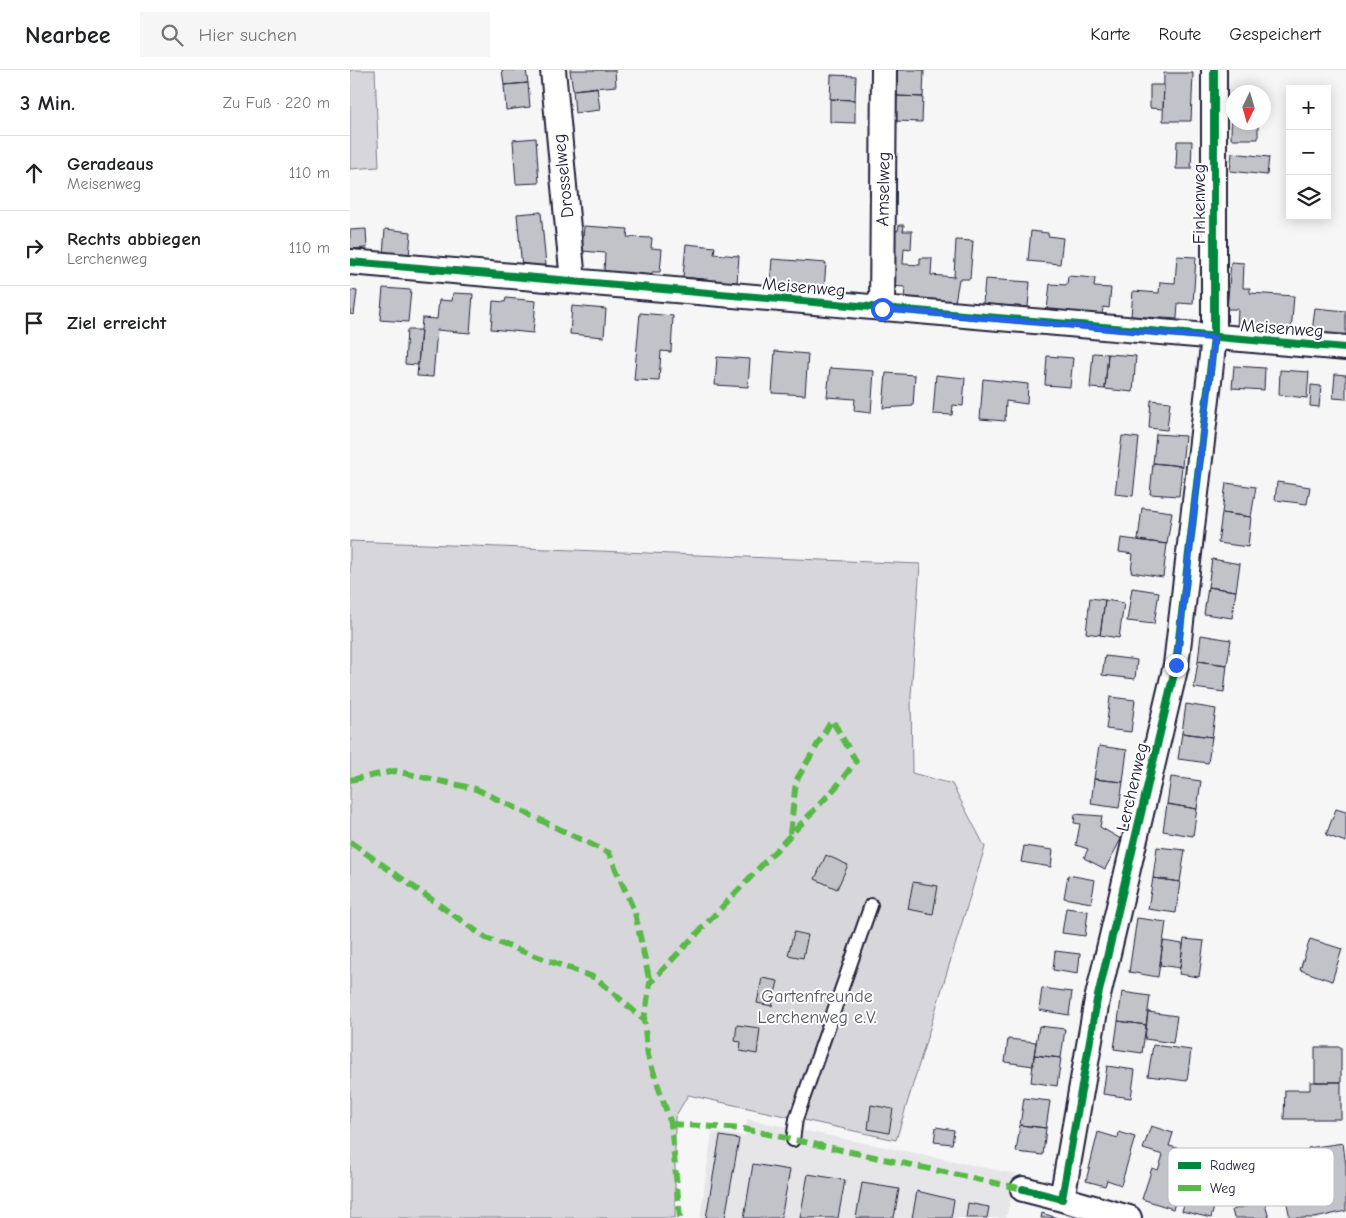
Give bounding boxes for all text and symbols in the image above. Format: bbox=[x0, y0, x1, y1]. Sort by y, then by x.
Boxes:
search box bbox=[140, 12, 490, 57]
text: Nearbee bbox=[25, 21, 110, 49]
icon: search bbox=[158, 21, 186, 49]
text: Hier suchen bbox=[198, 24, 297, 46]
text: Karte bbox=[1090, 24, 1130, 45]
text: Route bbox=[1158, 24, 1201, 45]
text: Gespeichert bbox=[1229, 24, 1321, 45]
north arrow bbox=[1226, 85, 1271, 130]
map controls bbox=[1286, 85, 1331, 220]
button: + bbox=[1286, 85, 1331, 130]
text: 3 Min. bbox=[20, 91, 75, 115]
text: Zu Fuß · 220 m bbox=[223, 94, 330, 112]
button: − bbox=[1286, 130, 1331, 175]
street label: Drosselweg bbox=[549, 133, 578, 219]
street label: Amselweg bbox=[872, 151, 895, 227]
text: Geradeaus bbox=[67, 153, 153, 175]
icon: ahead bbox=[20, 159, 48, 187]
text: 110 m bbox=[289, 164, 330, 182]
street label: Finkenweg bbox=[1189, 164, 1210, 244]
text: Meisenweg bbox=[67, 175, 141, 193]
button: layers bbox=[1286, 175, 1331, 220]
text: Rechts abbiegen bbox=[67, 228, 201, 250]
icon: right bbox=[20, 234, 48, 262]
text: 110 m bbox=[289, 239, 330, 257]
text: Lerchenweg bbox=[67, 250, 148, 268]
street label: Meisenweg bbox=[761, 273, 847, 302]
route start bbox=[871, 298, 894, 321]
icon: arrive bbox=[20, 309, 48, 337]
text: Ziel erreicht bbox=[67, 312, 166, 334]
street label: Meisenweg bbox=[1240, 315, 1324, 342]
route end bbox=[1165, 654, 1188, 677]
street label: Lerchenweg bbox=[1112, 741, 1153, 834]
park label: Gartenfreunde Lerchenweg e.V. bbox=[758, 986, 877, 1028]
legend bbox=[1168, 1148, 1334, 1206]
text: Radweg bbox=[1210, 1157, 1255, 1174]
text: Weg bbox=[1210, 1180, 1236, 1197]

